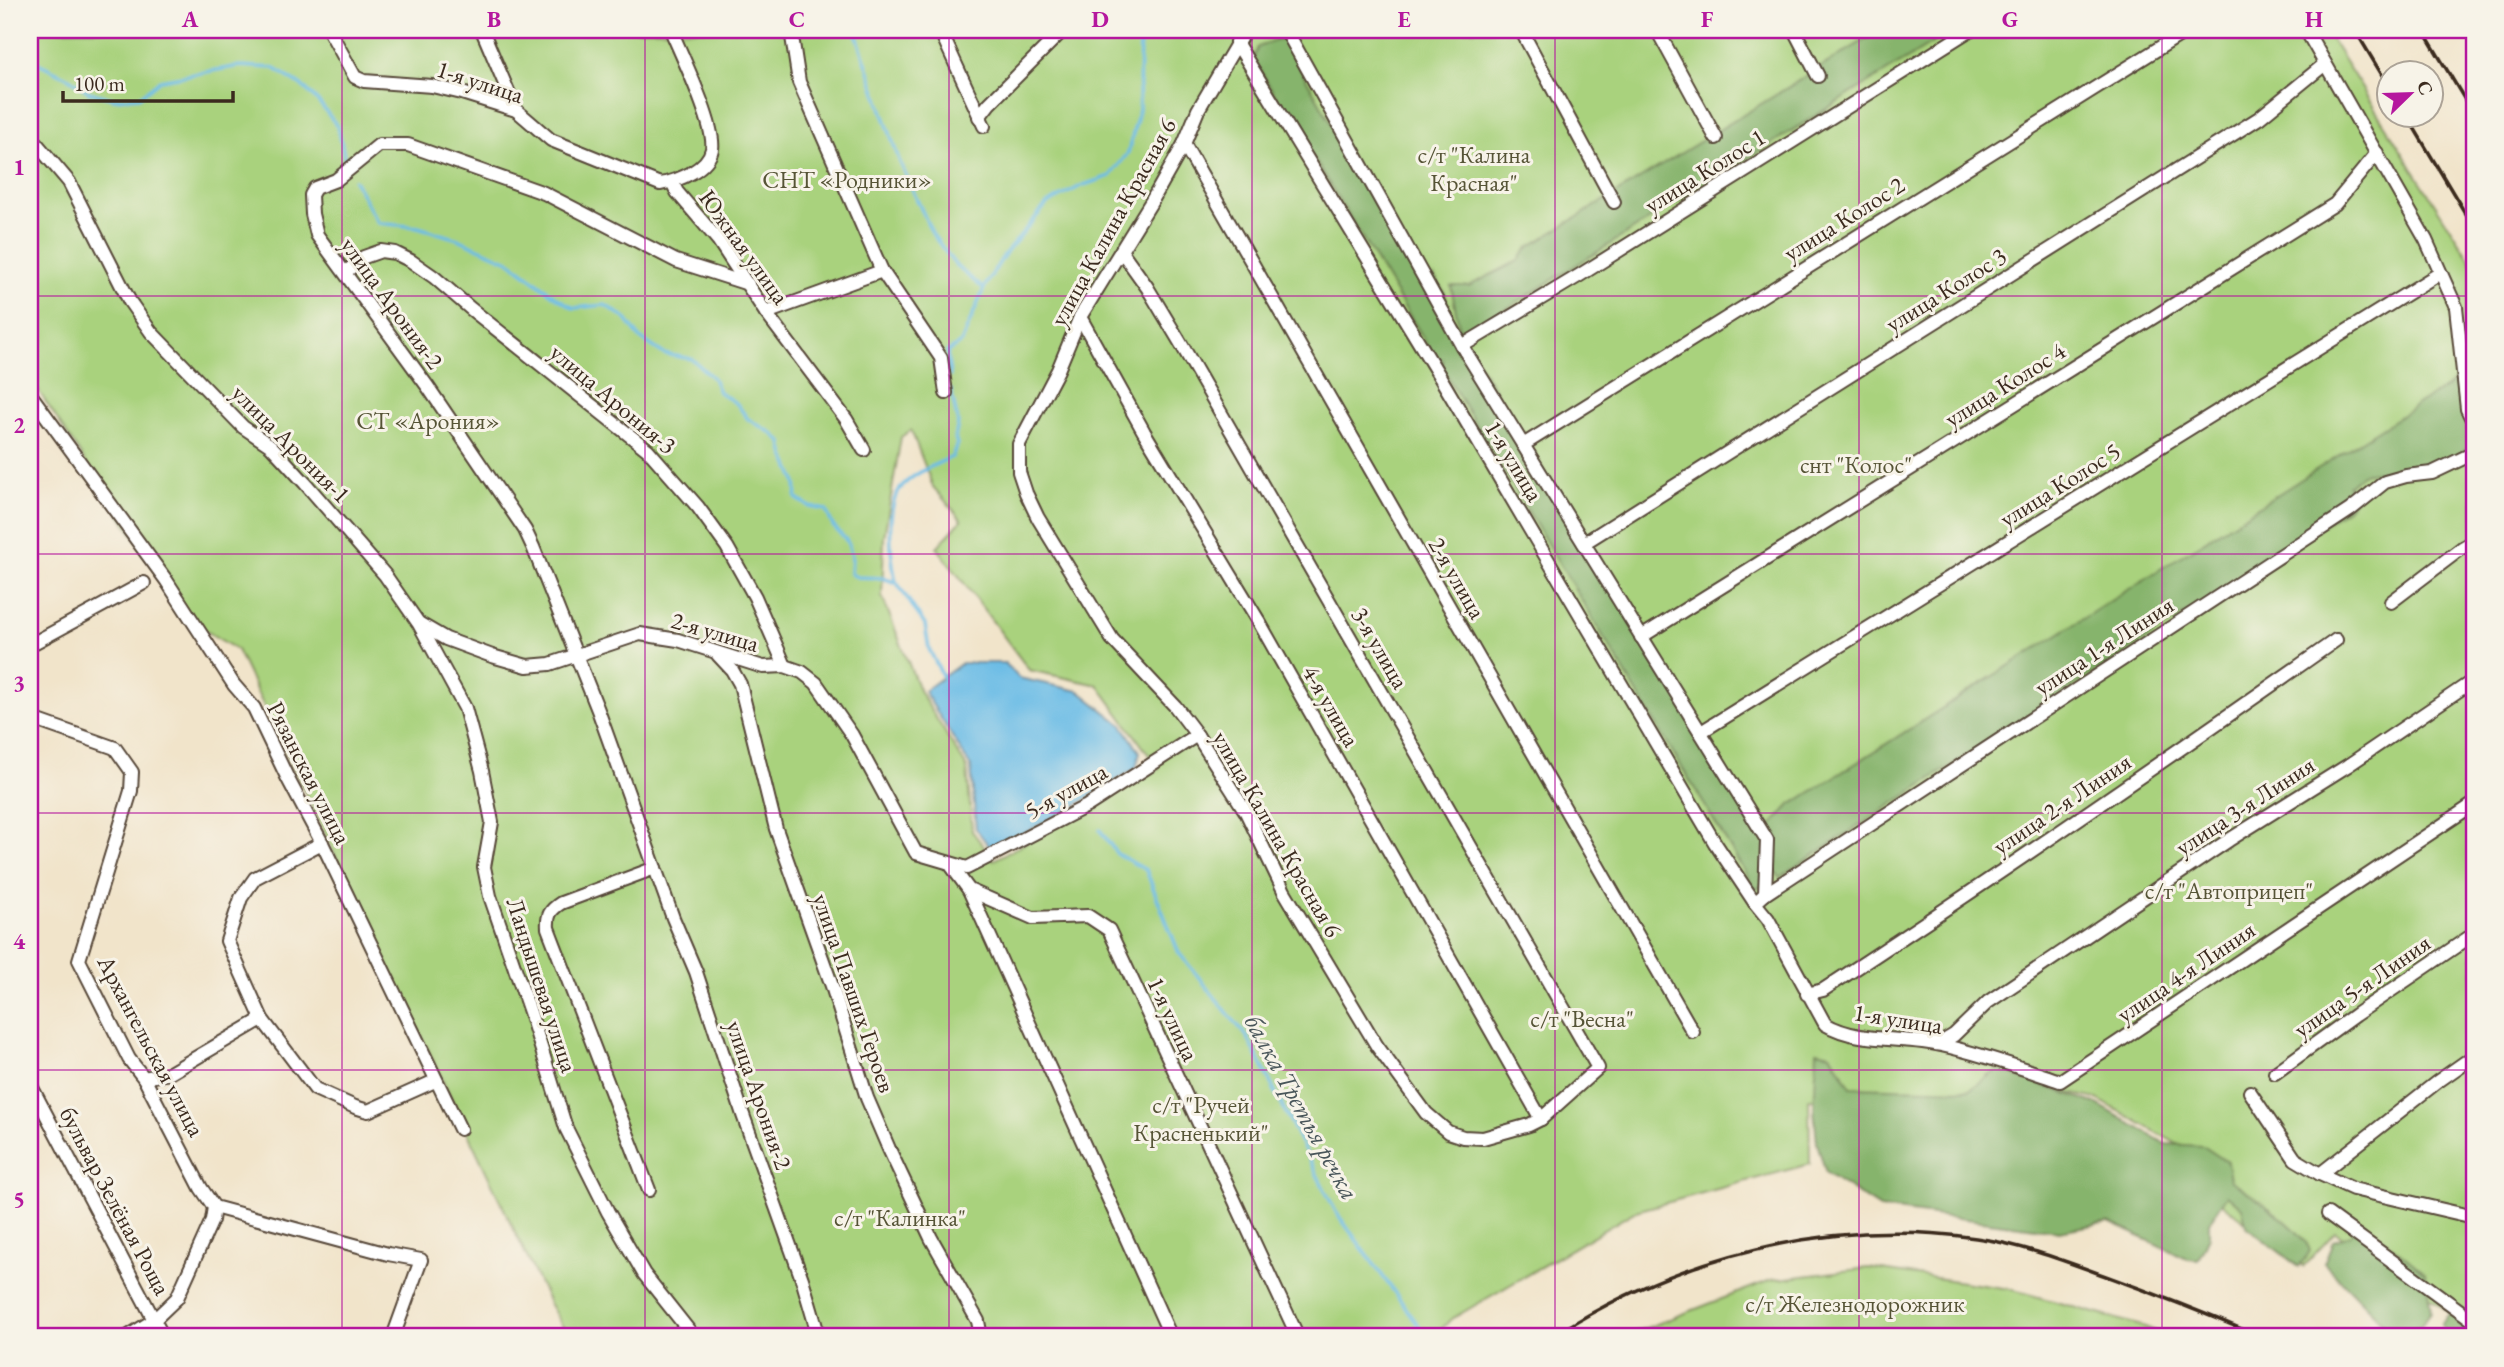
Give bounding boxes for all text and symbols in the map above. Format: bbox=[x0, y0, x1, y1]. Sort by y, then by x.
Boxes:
text: A bbox=[181, 4, 199, 34]
text: B bbox=[487, 4, 501, 34]
text: C bbox=[789, 4, 805, 34]
text: D bbox=[1091, 4, 1109, 34]
text: E bbox=[1397, 4, 1411, 34]
text: F bbox=[1701, 4, 1714, 34]
text: G bbox=[2002, 4, 2018, 34]
text: H bbox=[2305, 4, 2323, 34]
street label: 1-я улица bbox=[433, 53, 528, 110]
scale bar bbox=[63, 60, 233, 104]
north arrow bbox=[2374, 60, 2444, 130]
text: 100 m bbox=[74, 70, 125, 97]
text: С bbox=[2411, 76, 2439, 99]
street label: улица Калина Красная 6 bbox=[1042, 112, 1183, 331]
street label: улица Колос 1 bbox=[1638, 121, 1771, 220]
park label: с/т "Калина Красная" bbox=[1418, 139, 1531, 198]
text: 1 bbox=[13, 152, 25, 182]
park label: СНТ «Родники» bbox=[762, 164, 932, 195]
street label: улица Колос 2 bbox=[1777, 169, 1910, 268]
street label: Южная улица bbox=[692, 183, 797, 311]
street label: улица Арония-2 bbox=[334, 231, 451, 375]
street label: улица Колос 3 bbox=[1879, 240, 2012, 339]
street label: улица Колос 4 bbox=[1938, 335, 2071, 434]
street label: улица Арония-3 bbox=[544, 337, 683, 461]
street label: улица Арония-1 bbox=[225, 378, 357, 510]
park label: СТ «Арония» bbox=[356, 405, 500, 436]
text: 2 bbox=[13, 410, 25, 440]
street label: 1-я улица bbox=[1478, 414, 1551, 508]
street label: улица Колос 5 bbox=[1993, 435, 2126, 534]
park label: снт "Колос" bbox=[1800, 449, 1912, 480]
street label: 2-я улица bbox=[1422, 531, 1493, 625]
street label: улица 1-я Линия bbox=[2028, 589, 2180, 702]
street label: 3-я улица bbox=[1345, 601, 1416, 695]
street label: 2-я улица bbox=[668, 604, 763, 659]
street label: 4-я улица bbox=[1296, 659, 1367, 753]
text: 3 bbox=[13, 668, 25, 698]
street label: Рязанская улица bbox=[260, 696, 359, 850]
street label: улица Калина Красная 6 bbox=[1206, 725, 1349, 943]
street label: улица 2-я Линия bbox=[1987, 746, 2137, 861]
street label: улица 3-я Линия bbox=[2169, 749, 2321, 862]
street label: 5-я улица bbox=[1019, 755, 1113, 826]
park label: с/т "Автоприцеп" bbox=[2145, 875, 2313, 906]
street label: улица Павших Героев bbox=[806, 889, 903, 1096]
street label: Ландышевая улица bbox=[500, 894, 585, 1077]
street label: улица 4-я Линия bbox=[2111, 914, 2261, 1029]
text: 4 bbox=[13, 926, 26, 956]
street label: улица 5-я Линия bbox=[2287, 927, 2436, 1044]
street label: Архангельская улица bbox=[90, 949, 213, 1142]
street label: 1-я улица bbox=[1140, 972, 1207, 1066]
street label: 1-я улица bbox=[1851, 996, 1945, 1041]
park label: с/т "Весна" bbox=[1530, 1003, 1634, 1034]
water label: балка Третья речка bbox=[1237, 1008, 1367, 1206]
street label: улица Арония-2 bbox=[719, 1016, 800, 1174]
park label: с/т "Ручей Красненький" bbox=[1133, 1089, 1269, 1148]
street label: бульвар Зелёная Роща bbox=[53, 1101, 178, 1301]
text: 5 bbox=[13, 1184, 25, 1214]
park label: с/т "Калинка" bbox=[834, 1202, 966, 1233]
park label: с/т Железнодорожник bbox=[1745, 1288, 1965, 1319]

